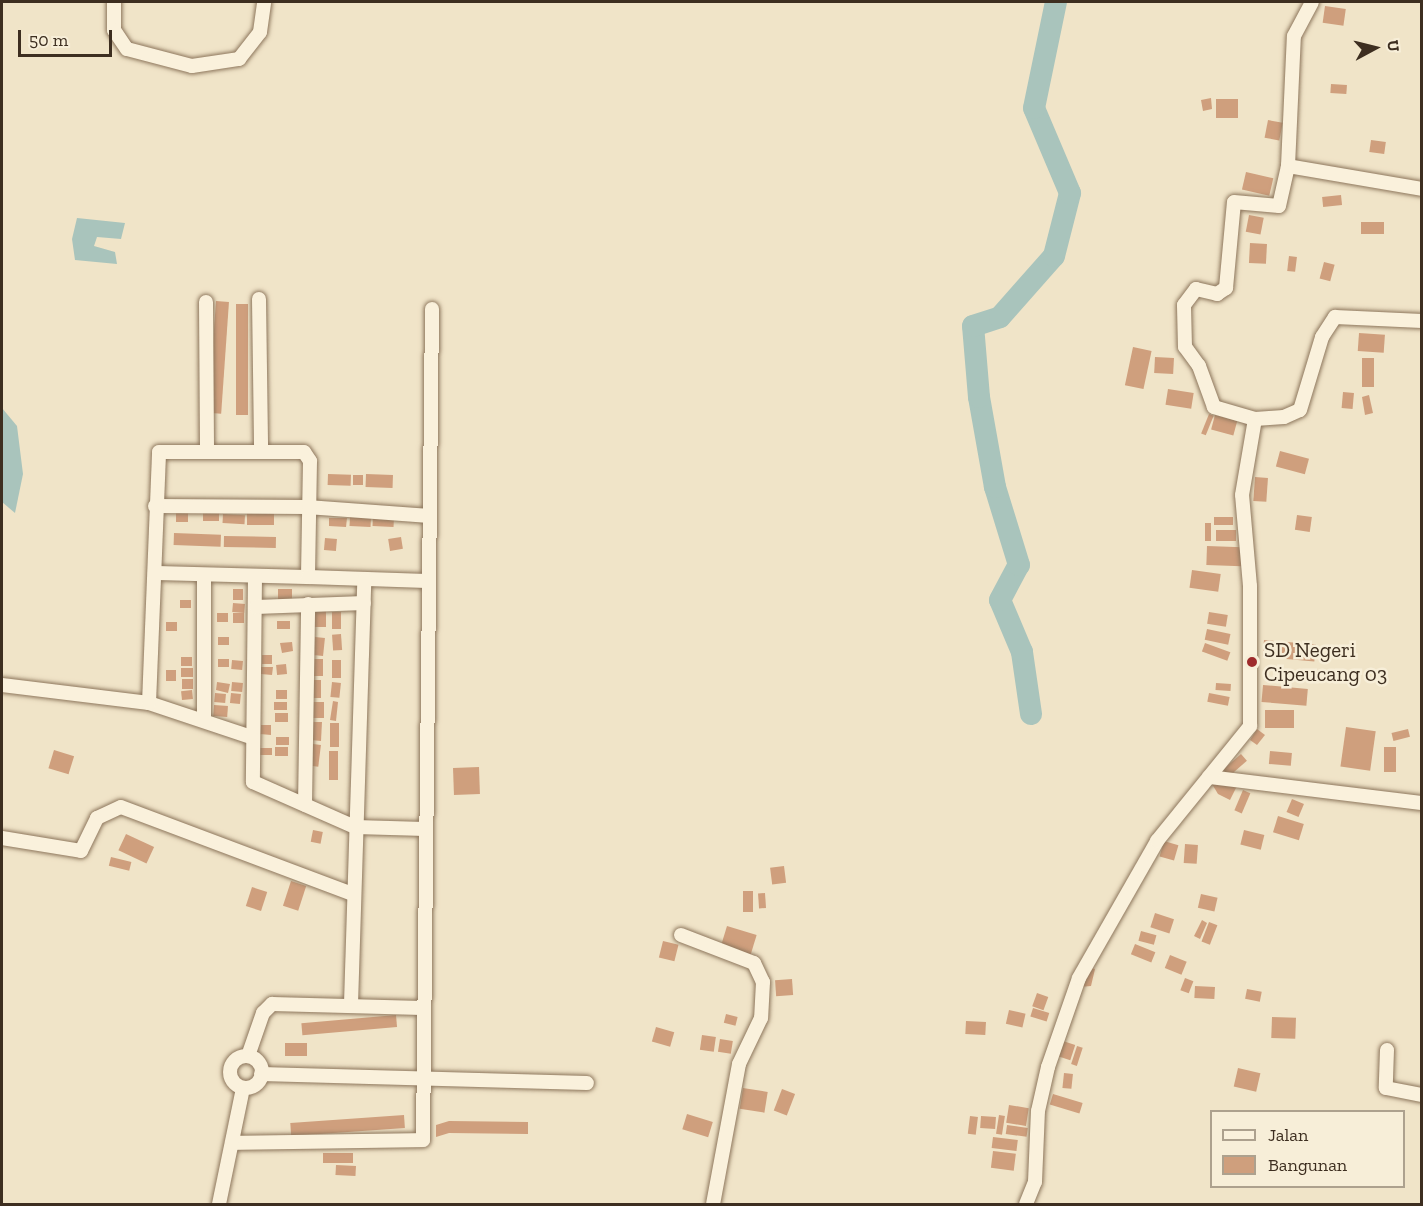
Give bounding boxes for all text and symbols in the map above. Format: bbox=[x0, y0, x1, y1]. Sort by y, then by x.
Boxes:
scale bar bbox=[21, 18, 116, 56]
north arrow bbox=[1345, 18, 1405, 78]
text: 50 m bbox=[29, 29, 68, 51]
text: U bbox=[1383, 39, 1403, 53]
place label: SD Negeri Cipeucang 03 bbox=[1264, 637, 1387, 687]
marker: SD Negeri Cipeucang 03 bbox=[1245, 655, 1259, 669]
legend bbox=[1210, 1110, 1405, 1188]
text: Jalan bbox=[1268, 1124, 1308, 1146]
text: Bangunan bbox=[1268, 1154, 1347, 1176]

